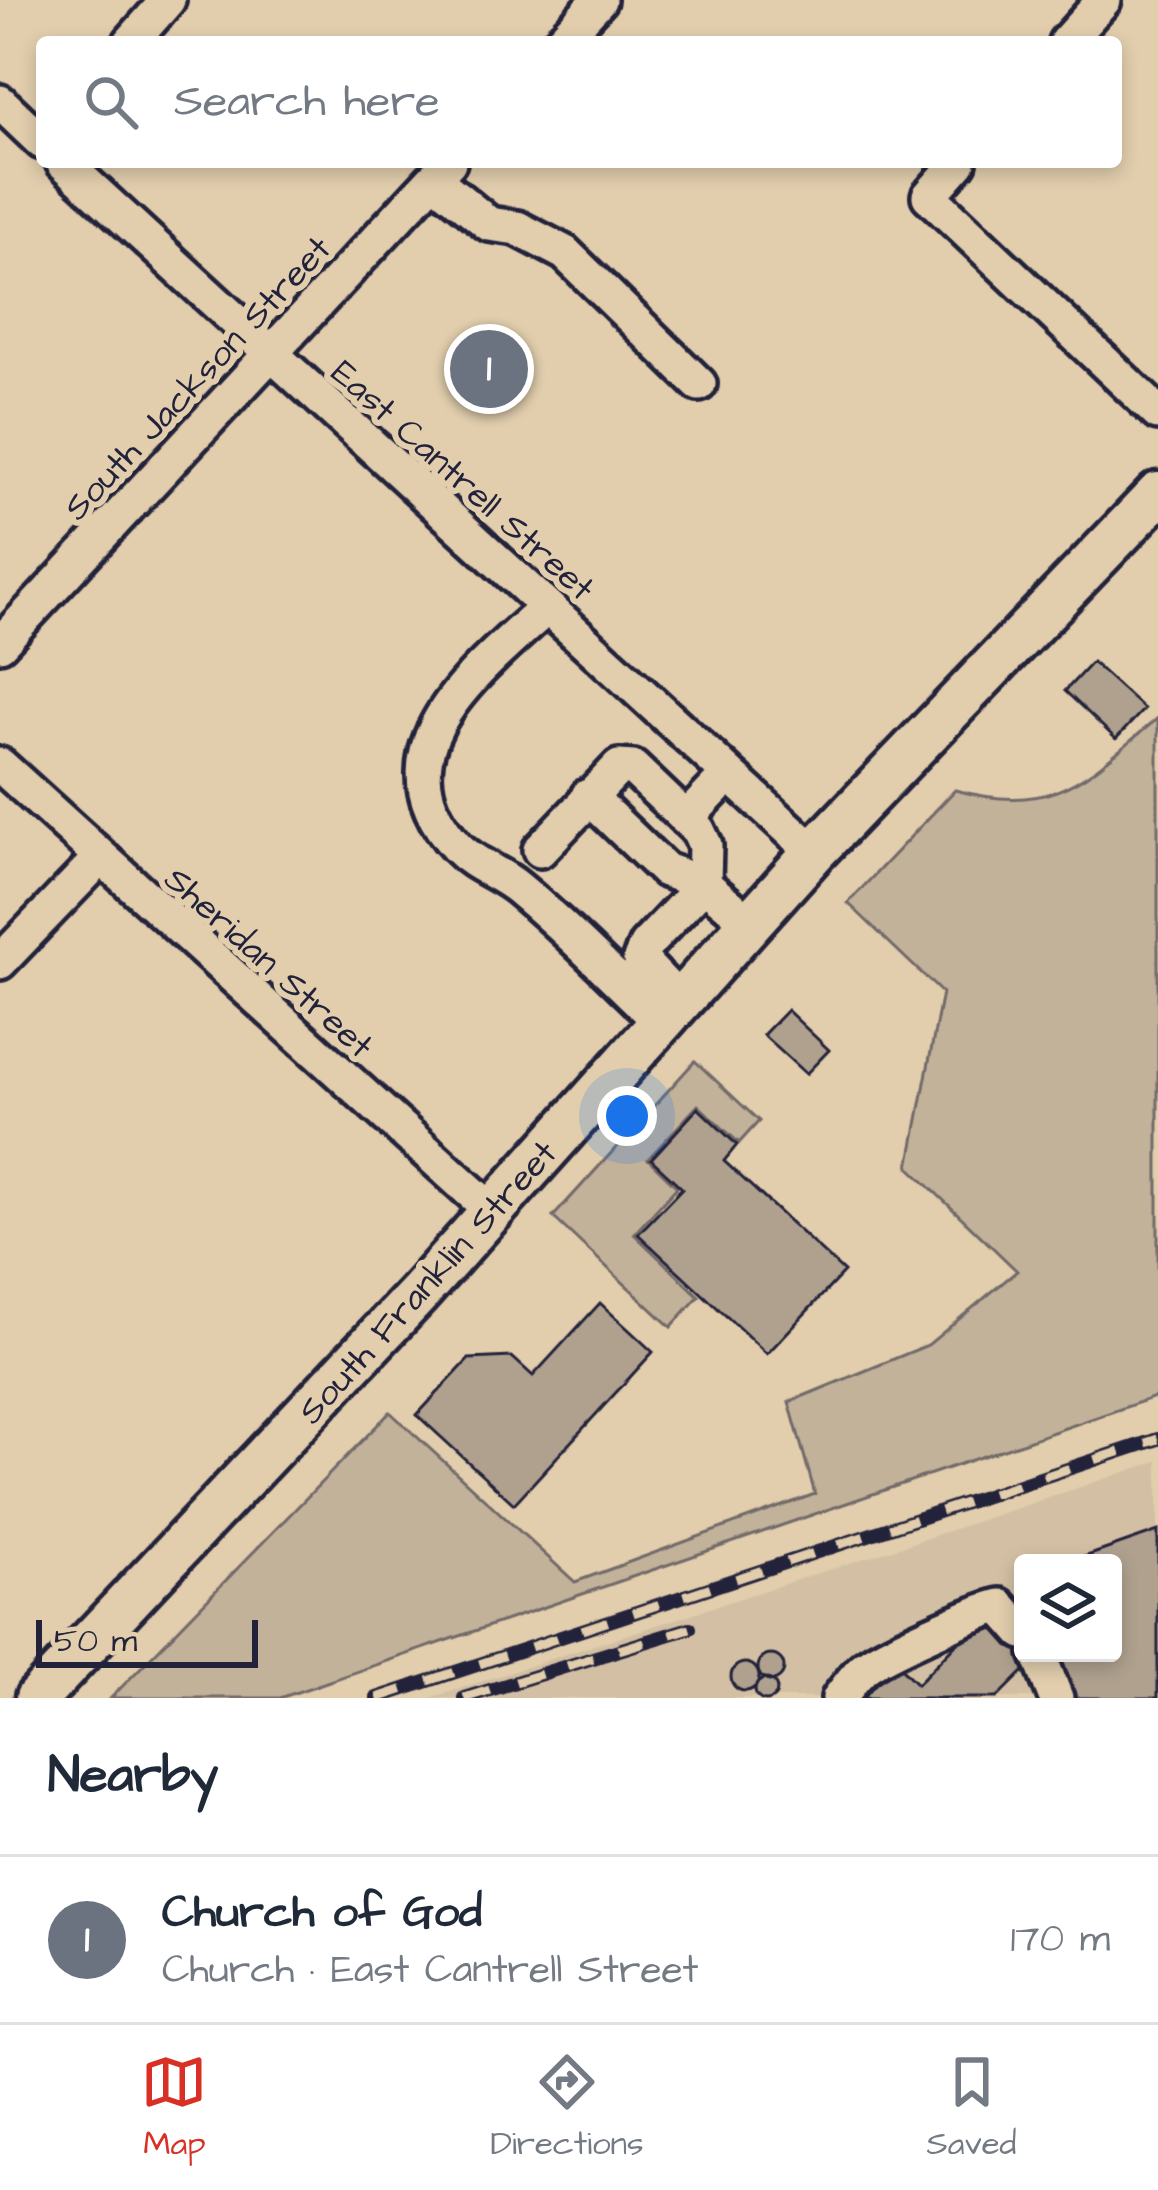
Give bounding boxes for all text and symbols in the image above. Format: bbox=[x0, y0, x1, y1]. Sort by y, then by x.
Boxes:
search box bbox=[36, 36, 1122, 168]
icon: search bbox=[78, 69, 144, 135]
text: Search here bbox=[174, 71, 440, 133]
street label: South Jackson Street bbox=[52, 225, 344, 532]
pin: 1 bbox=[450, 324, 528, 414]
street label: East Cantrell Street bbox=[319, 348, 606, 614]
street label: Sheridan Street bbox=[152, 855, 385, 1071]
your location bbox=[597, 1086, 657, 1146]
street label: South Franklin Street bbox=[286, 1129, 570, 1436]
map controls bbox=[1014, 1554, 1122, 1662]
button: layers bbox=[1014, 1554, 1122, 1662]
scale bar bbox=[36, 1614, 258, 1667]
text: 50 m bbox=[54, 1618, 137, 1664]
text: Nearby bbox=[48, 1741, 218, 1812]
text: Church of God bbox=[162, 1882, 482, 1944]
text: 1 bbox=[85, 1913, 90, 1967]
text: 170 m bbox=[1010, 1913, 1110, 1967]
text: Church · East Cantrell Street bbox=[162, 1944, 698, 1998]
tab: Map bbox=[141, 2049, 207, 2167]
tab: Directions bbox=[490, 2049, 644, 2167]
tab: Saved bbox=[927, 2049, 1017, 2167]

